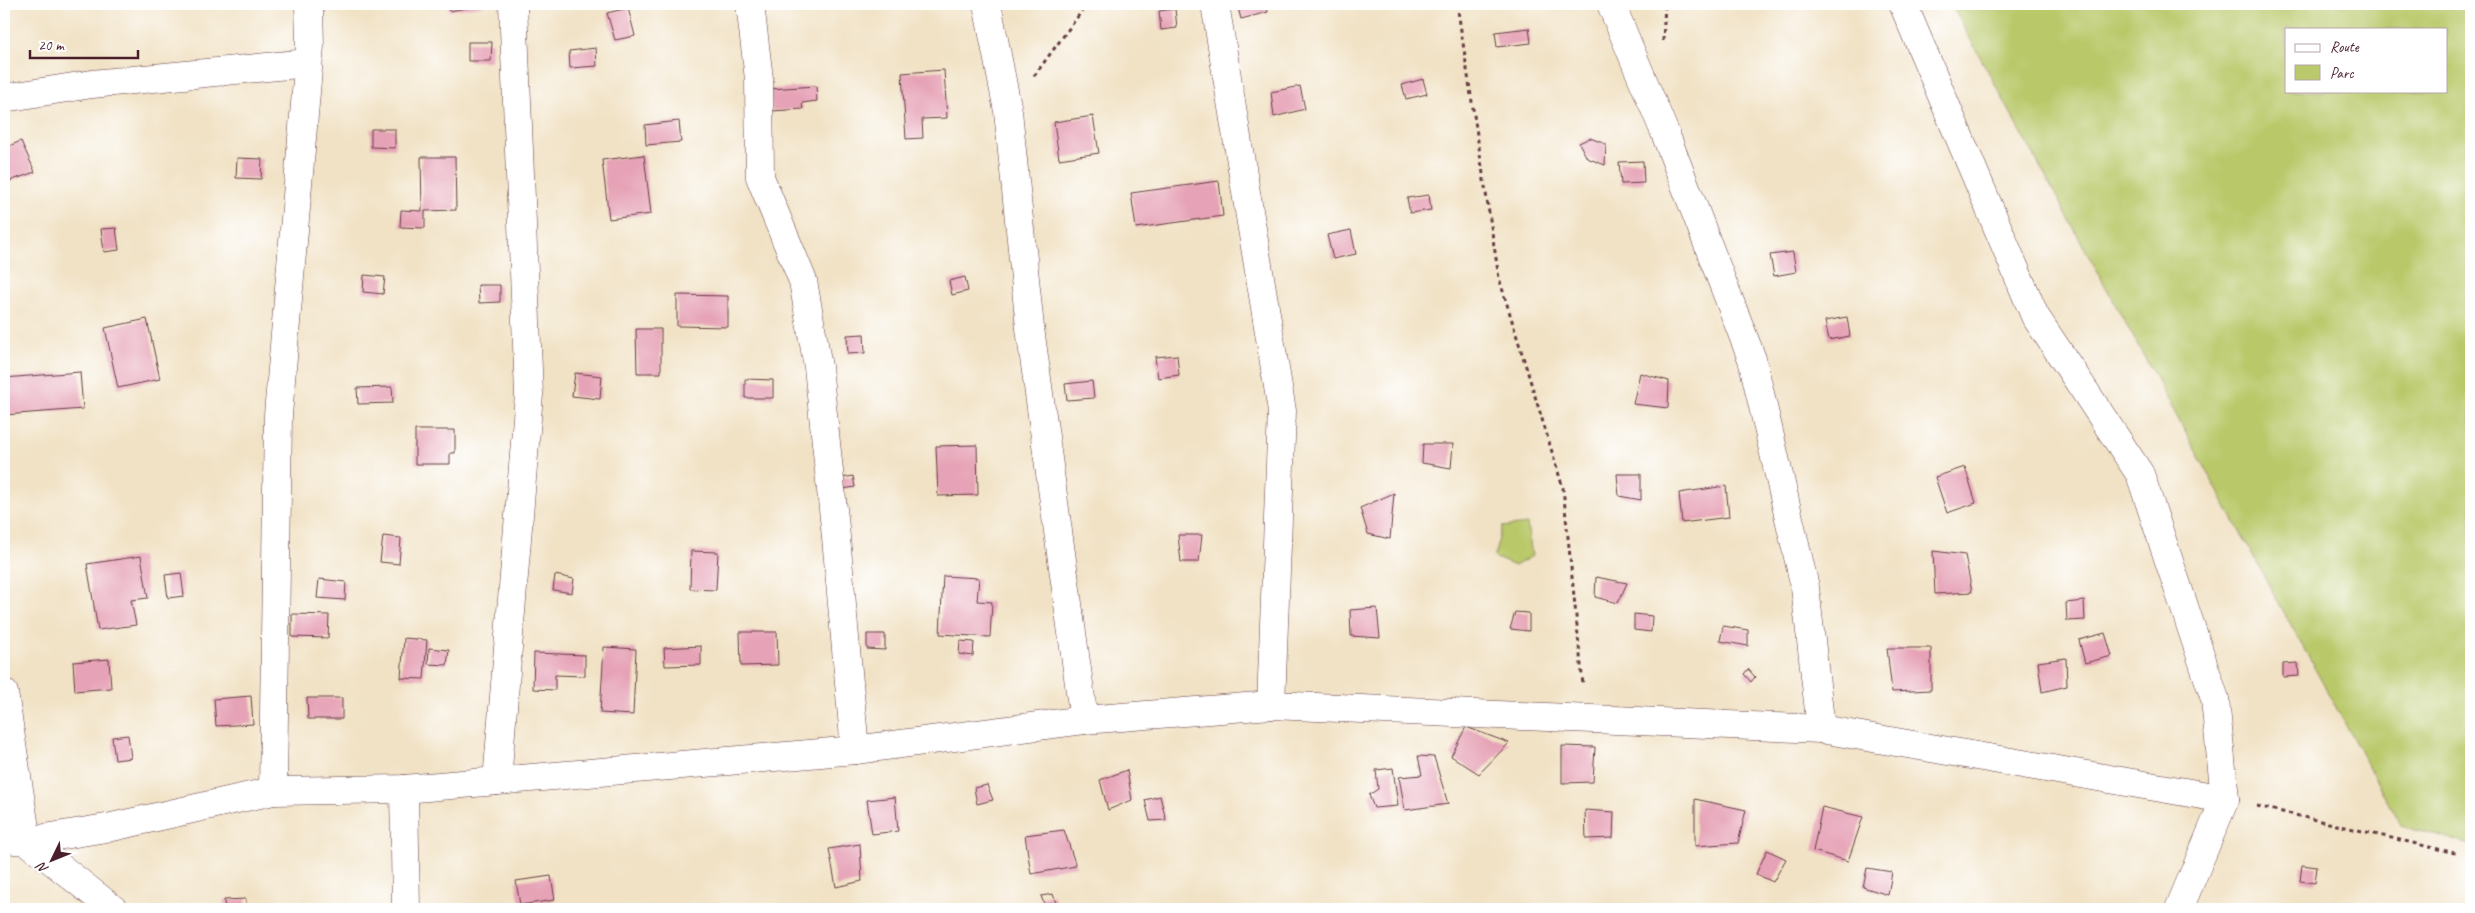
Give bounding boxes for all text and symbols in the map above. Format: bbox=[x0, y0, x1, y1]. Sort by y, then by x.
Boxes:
scale bar bbox=[30, 28, 138, 60]
legend bbox=[2285, 28, 2448, 92]
text: 20 m bbox=[38, 36, 65, 55]
text: Route bbox=[2330, 38, 2360, 57]
text: Parc bbox=[2330, 64, 2354, 83]
north arrow bbox=[28, 836, 78, 886]
text: N bbox=[32, 858, 52, 877]

